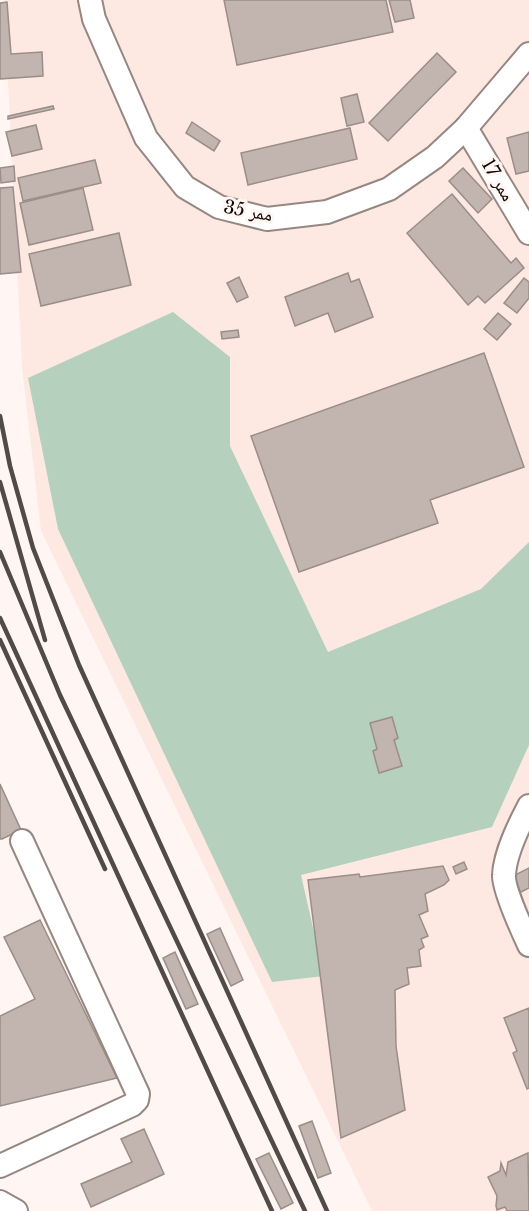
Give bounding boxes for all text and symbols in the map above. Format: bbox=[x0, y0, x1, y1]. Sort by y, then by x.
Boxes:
street label: ممر 17 bbox=[477, 155, 519, 205]
street label: ممر 35 bbox=[222, 196, 274, 226]

